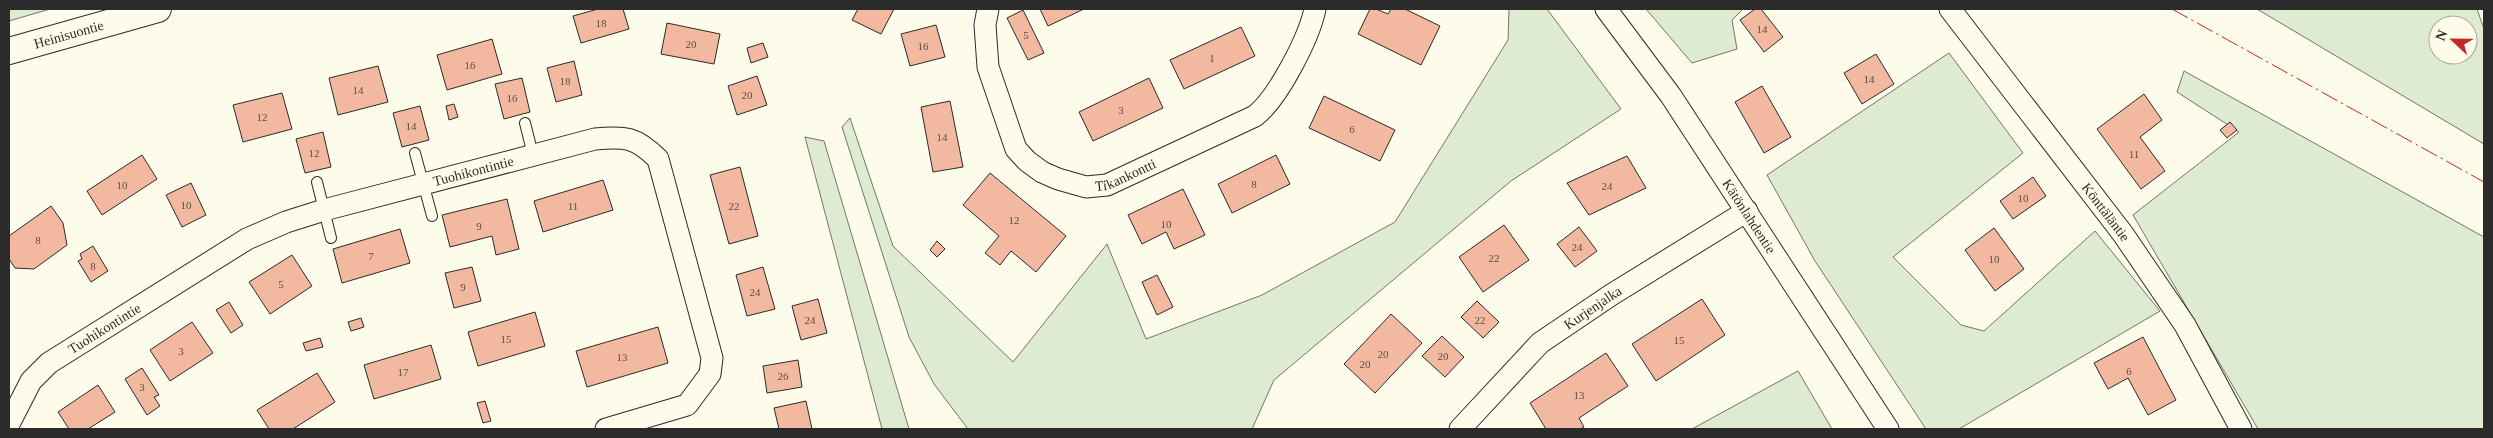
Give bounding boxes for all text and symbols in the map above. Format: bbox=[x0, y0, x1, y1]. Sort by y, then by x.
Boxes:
north arrow bbox=[2428, 15, 2478, 65]
house number: 18 bbox=[596, 17, 607, 29]
street label: Heinisuontie bbox=[32, 18, 105, 52]
house number: 14 bbox=[1757, 23, 1768, 35]
text: N bbox=[2433, 28, 2450, 43]
house number: 5 bbox=[1023, 29, 1029, 41]
house number: 20 bbox=[686, 38, 697, 50]
house number: 16 bbox=[918, 40, 929, 52]
house number: 1 bbox=[1209, 52, 1215, 64]
house number: 16 bbox=[465, 59, 476, 71]
house number: 14 bbox=[1864, 73, 1875, 85]
house number: 18 bbox=[560, 75, 571, 87]
house number: 14 bbox=[353, 84, 364, 96]
house number: 20 bbox=[742, 89, 753, 101]
house number: 16 bbox=[507, 92, 518, 104]
house number: 3 bbox=[1118, 104, 1124, 116]
house number: 12 bbox=[257, 111, 268, 123]
house number: 14 bbox=[406, 120, 417, 132]
house number: 6 bbox=[1349, 123, 1355, 135]
house number: 14 bbox=[937, 131, 948, 143]
house number: 12 bbox=[309, 147, 320, 159]
house number: 11 bbox=[2129, 148, 2139, 160]
street label: Tuohikontintie bbox=[431, 154, 515, 189]
street label: Tikankontti bbox=[1094, 156, 1158, 194]
street label: Kätönlahdentie bbox=[1719, 176, 1779, 256]
house number: 8 bbox=[1251, 178, 1257, 190]
house number: 10 bbox=[117, 179, 128, 191]
house number: 24 bbox=[1602, 180, 1613, 192]
street label: Könttäläntie bbox=[2079, 180, 2133, 244]
house number: 10 bbox=[2018, 192, 2029, 204]
house number: 10 bbox=[181, 199, 192, 211]
house number: 11 bbox=[568, 200, 578, 212]
house number: 22 bbox=[729, 200, 740, 212]
house number: 12 bbox=[1009, 214, 1020, 226]
house number: 10 bbox=[1161, 218, 1172, 230]
house number: 9 bbox=[476, 220, 482, 232]
house number: 8 bbox=[35, 234, 41, 246]
house number: 24 bbox=[1572, 241, 1583, 253]
house number: 7 bbox=[368, 250, 374, 262]
house number: 22 bbox=[1489, 252, 1500, 264]
house number: 10 bbox=[1989, 253, 2000, 265]
house number: 8 bbox=[90, 260, 96, 272]
house number: 5 bbox=[278, 278, 284, 290]
house number: 9 bbox=[460, 281, 466, 293]
street label: Kurjenjalka bbox=[1561, 283, 1625, 333]
house number: 24 bbox=[750, 286, 761, 298]
street label: Tuohikontintie bbox=[66, 300, 144, 357]
house number: 24 bbox=[805, 314, 816, 326]
house number: 22 bbox=[1475, 314, 1486, 326]
house number: 15 bbox=[501, 333, 512, 345]
house number: 15 bbox=[1674, 334, 1685, 346]
house number: 3 bbox=[178, 345, 184, 357]
house number: 20 bbox=[1378, 348, 1389, 360]
house number: 20 bbox=[1438, 350, 1449, 362]
house number: 13 bbox=[617, 351, 628, 363]
house number: 20 bbox=[1360, 358, 1371, 370]
house number: 6 bbox=[2126, 365, 2132, 377]
house number: 17 bbox=[398, 366, 409, 378]
house number: 26 bbox=[778, 370, 789, 382]
house number: 3 bbox=[139, 381, 145, 393]
house number: 13 bbox=[1574, 389, 1585, 401]

